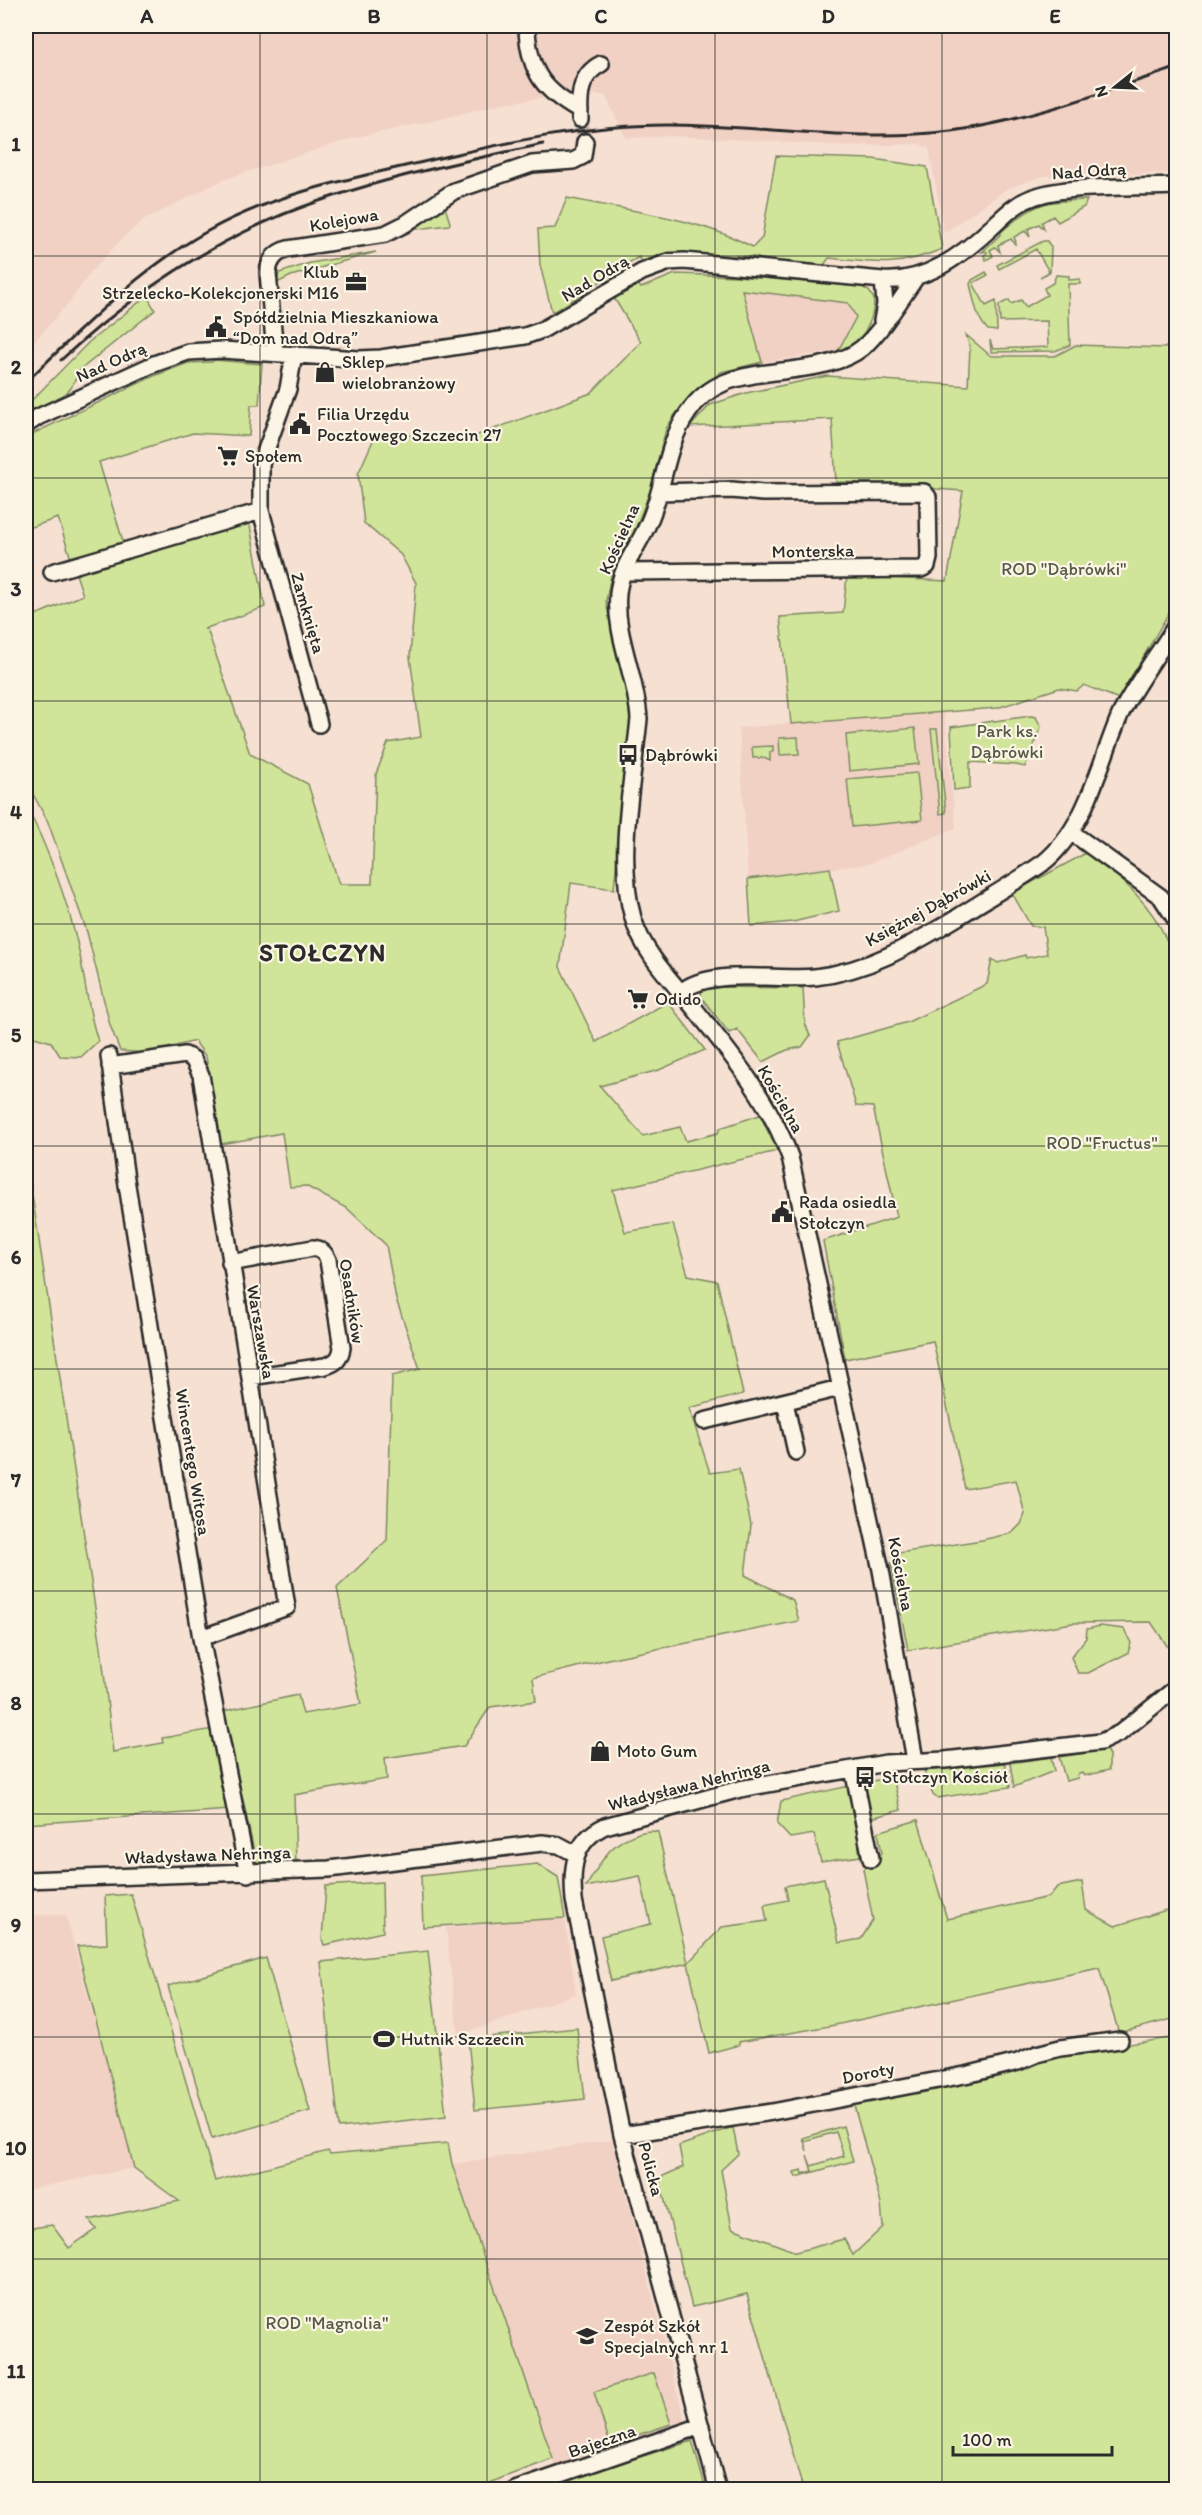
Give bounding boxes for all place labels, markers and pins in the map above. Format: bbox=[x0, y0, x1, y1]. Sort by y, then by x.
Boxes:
place label: Klub Strzelecko-Kolekcjonerski M16 bbox=[102, 261, 339, 304]
office icon: Klub Strzelecko-Kolekcjonerski M16 bbox=[344, 270, 368, 294]
place label: Spółdzielnia Mieszkaniowa “Dom nad Odrą” bbox=[233, 306, 439, 349]
public building icon: Spółdzielnia Mieszkaniowa “Dom nad Odrą” bbox=[204, 315, 228, 339]
place label: Sklep wielobranżowy bbox=[342, 351, 456, 394]
shop icon: Sklep wielobranżowy bbox=[313, 360, 337, 384]
place label: Filia Urzędu Pocztowego Szczecin 27 bbox=[317, 403, 501, 446]
public building icon: Filia Urzędu Pocztowego Szczecin 27 bbox=[288, 412, 312, 436]
supermarket icon: Społem bbox=[216, 444, 240, 468]
place label: Społem bbox=[245, 445, 303, 467]
bus stop icon: Dąbrówki bbox=[616, 743, 640, 767]
place label: Dąbrówki bbox=[645, 744, 718, 766]
supermarket icon: Odido bbox=[626, 987, 650, 1011]
place label: Odido bbox=[655, 988, 701, 1010]
place label: Rada osiedla Stołczyn bbox=[799, 1191, 897, 1234]
public building icon: Rada osiedla Stołczyn bbox=[770, 1200, 794, 1224]
shop icon: Moto Gum bbox=[588, 1739, 612, 1763]
place label: Moto Gum bbox=[617, 1740, 698, 1762]
bus stop icon: Stołczyn Kościół bbox=[853, 1765, 877, 1789]
place label: Stołczyn Kościół bbox=[882, 1766, 1008, 1788]
sports icon: Hutnik Szczecin bbox=[372, 2027, 396, 2051]
place label: Hutnik Szczecin bbox=[401, 2028, 524, 2050]
place label: Zespół Szkół Specjalnych nr 1 bbox=[604, 2315, 728, 2358]
school or university icon: Zespół Szkół Specjalnych nr 1 bbox=[575, 2324, 599, 2348]

